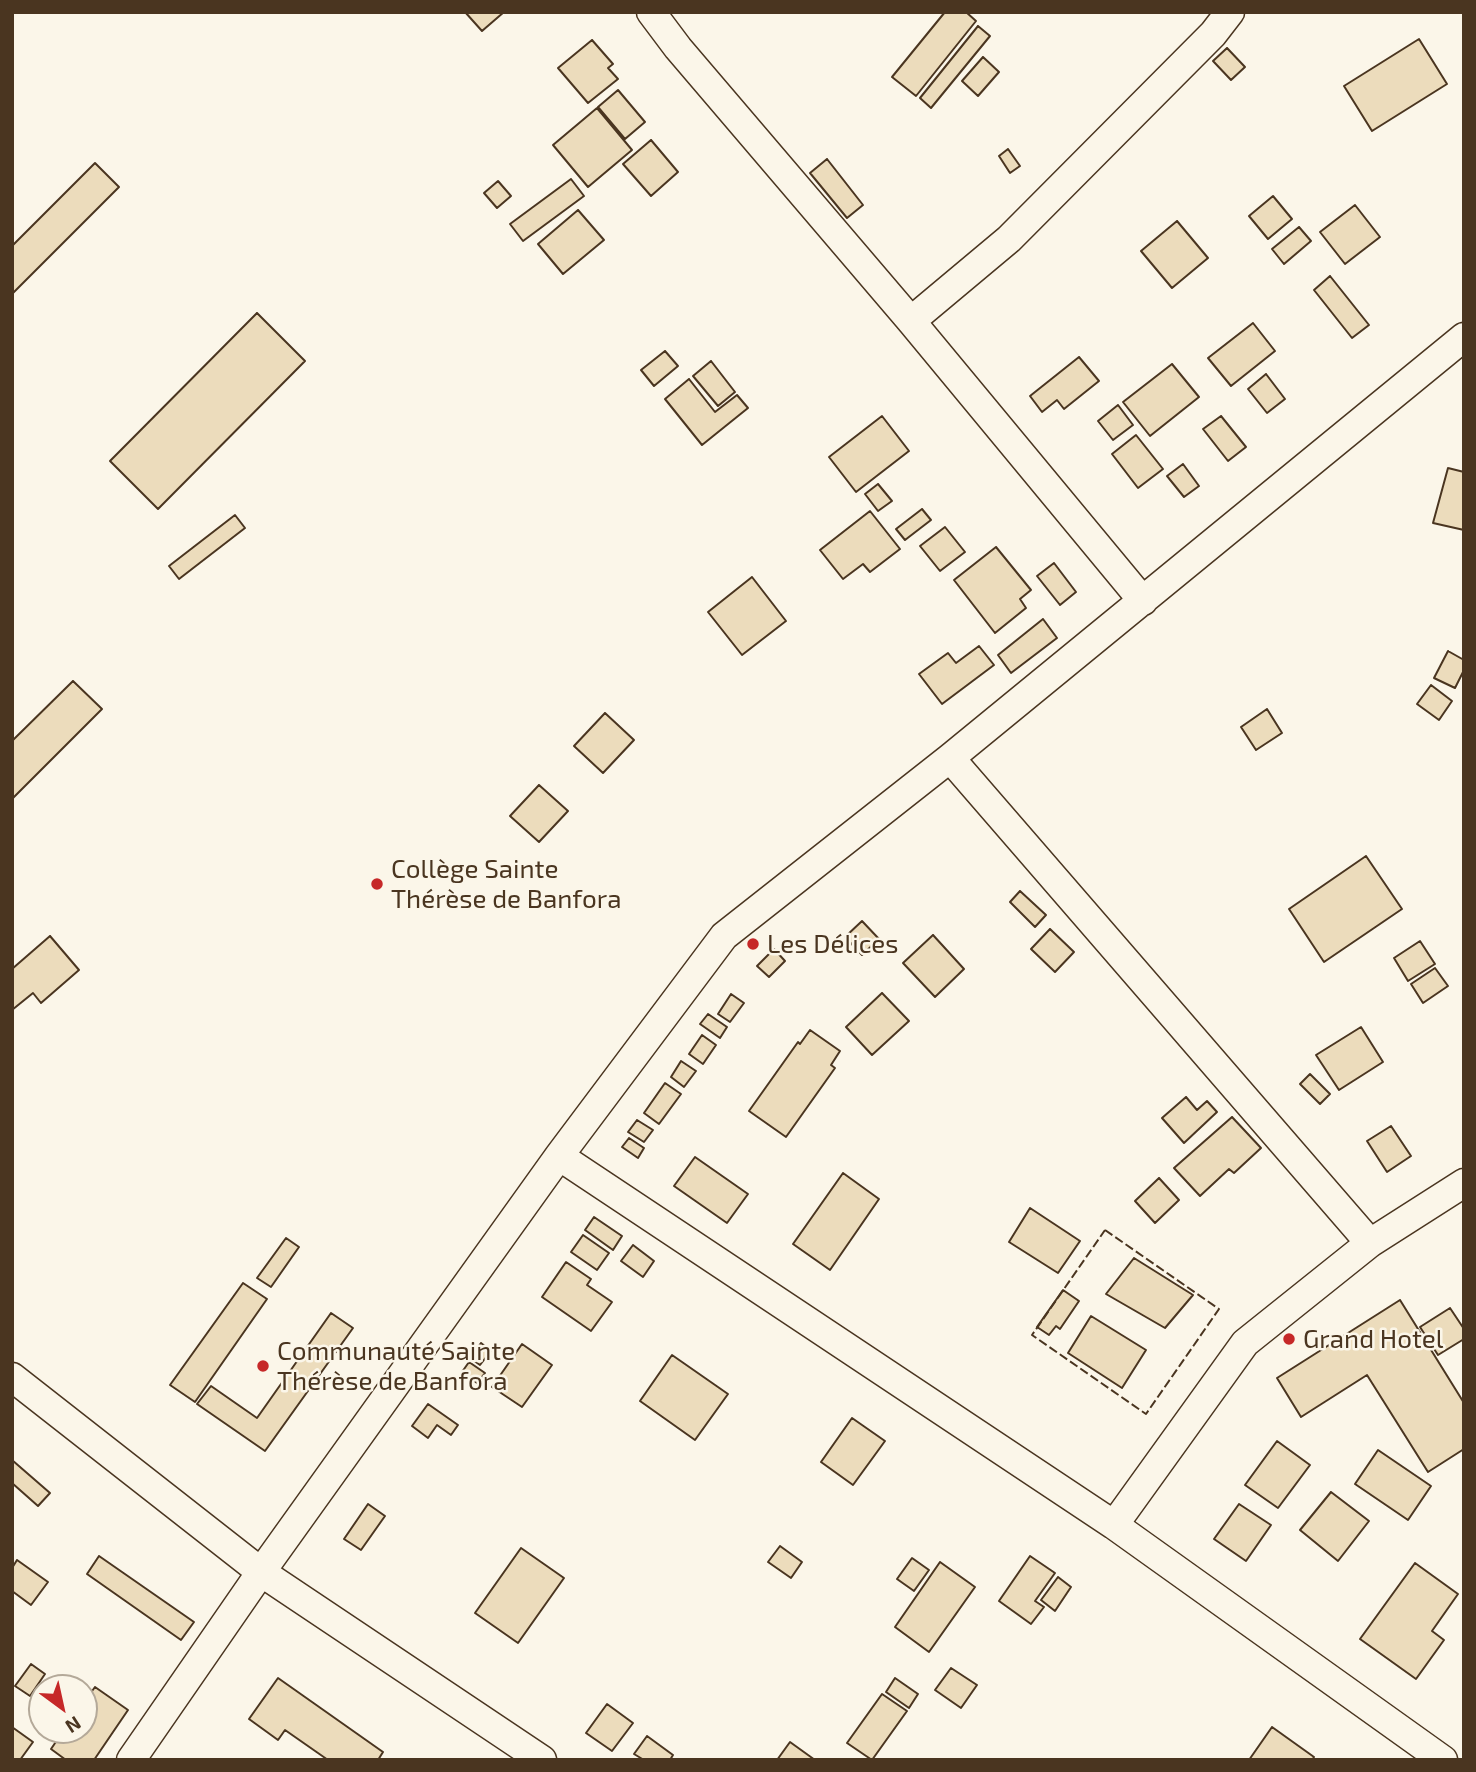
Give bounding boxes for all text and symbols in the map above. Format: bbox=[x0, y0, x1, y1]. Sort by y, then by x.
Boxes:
place label: Collège Sainte Thérèse de Banfora bbox=[391, 853, 621, 914]
marker: Collège Sainte Thérèse de Banfora bbox=[369, 876, 385, 892]
place label: Les Délices bbox=[767, 928, 898, 960]
marker: Les Délices bbox=[745, 936, 761, 952]
place label: Grand Hotel bbox=[1303, 1323, 1444, 1355]
marker: Grand Hotel bbox=[1281, 1331, 1297, 1347]
place label: Communauté Sainte Thérèse de Banfora bbox=[277, 1335, 515, 1396]
marker: Communauté Sainte Thérèse de Banfora bbox=[255, 1358, 271, 1374]
north arrow bbox=[28, 1674, 98, 1744]
text: N bbox=[62, 1712, 86, 1739]

